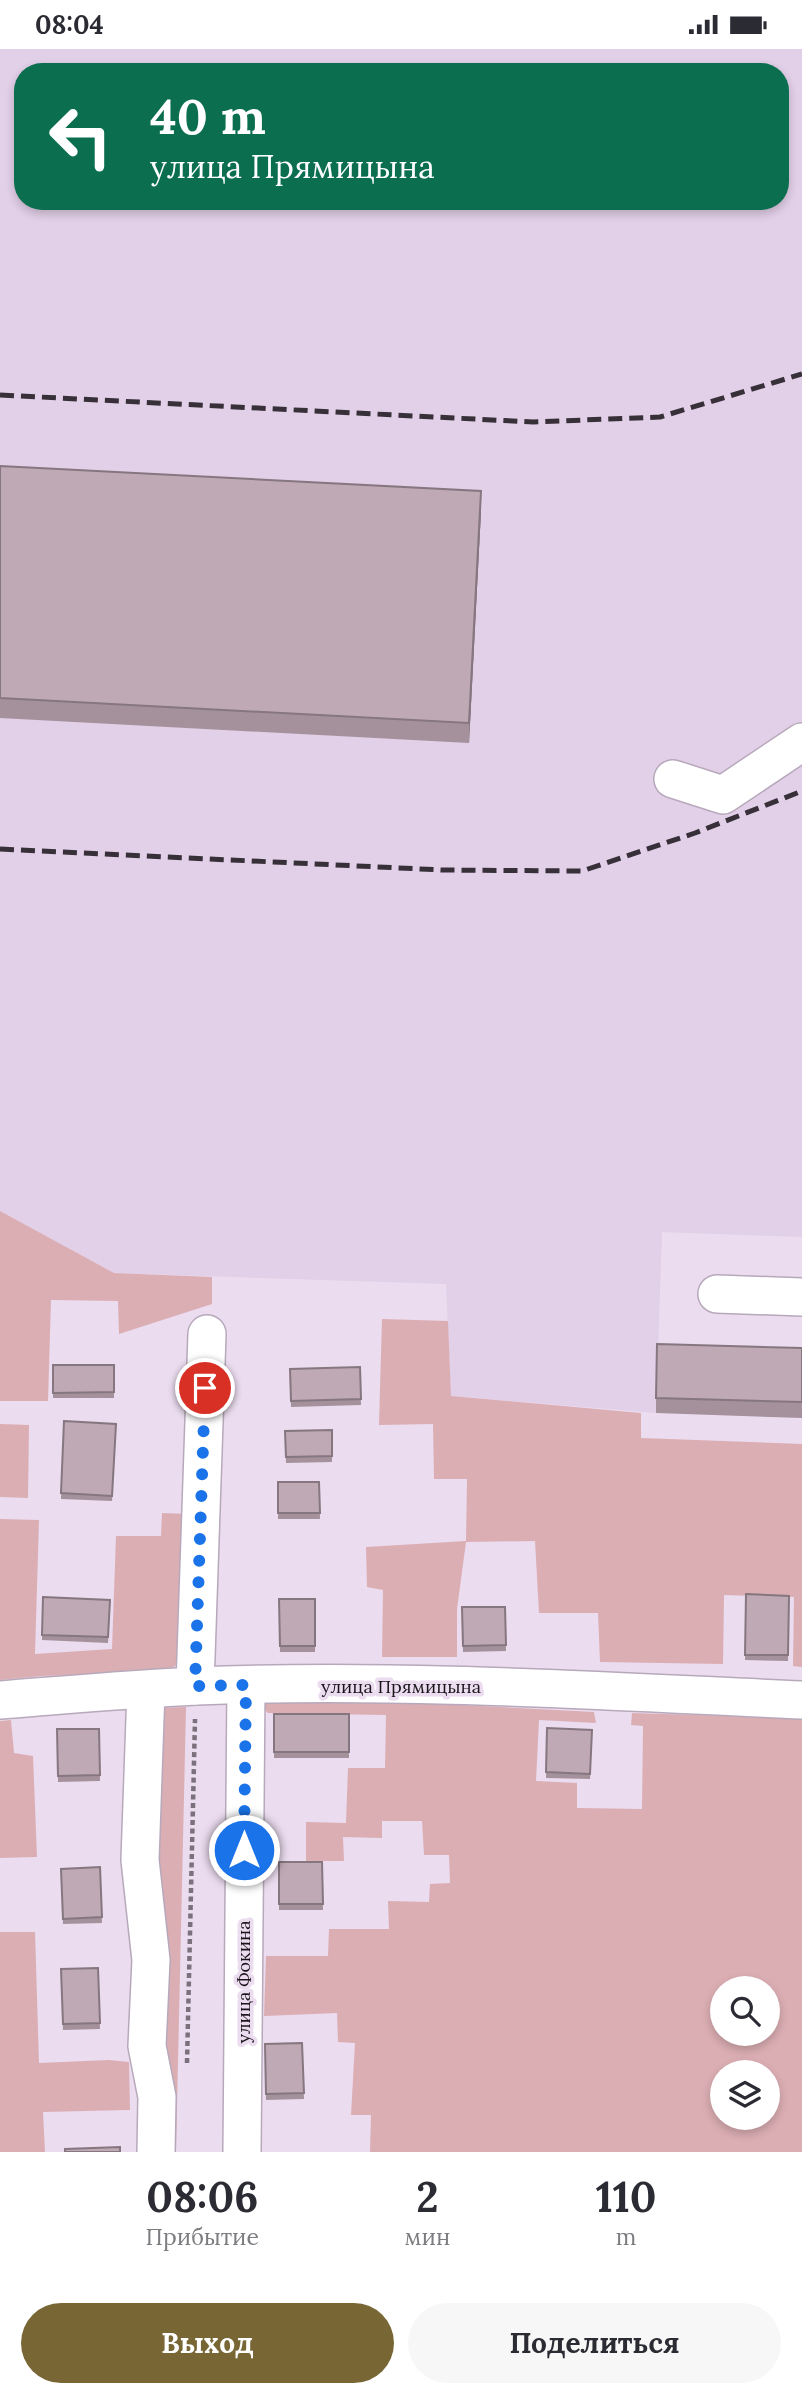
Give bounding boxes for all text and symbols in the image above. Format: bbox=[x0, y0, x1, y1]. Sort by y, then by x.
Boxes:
text: 08:04 bbox=[35, 8, 104, 41]
text: 40 m bbox=[150, 85, 266, 147]
icon: left bbox=[35, 91, 126, 182]
text: улица Прямицына bbox=[150, 146, 435, 187]
pin bbox=[175, 1358, 235, 1418]
icon: arrive bbox=[186, 1369, 224, 1407]
street label: улица Прямицына bbox=[321, 1675, 481, 1698]
position arrow bbox=[207, 1813, 281, 1887]
street label: улица Фокина bbox=[232, 1920, 255, 2044]
map controls bbox=[710, 1976, 780, 2130]
button: search bbox=[710, 1976, 780, 2046]
button: layers bbox=[710, 2060, 780, 2130]
text: 08:06 bbox=[146, 2170, 258, 2224]
text: 2 bbox=[416, 2170, 439, 2224]
text: 110 bbox=[596, 2170, 657, 2224]
text: Прибытие bbox=[145, 2222, 259, 2251]
text: мин bbox=[404, 2222, 450, 2251]
text: m bbox=[616, 2222, 636, 2251]
button: Выход bbox=[21, 2303, 394, 2383]
button: Поделиться bbox=[408, 2303, 781, 2383]

